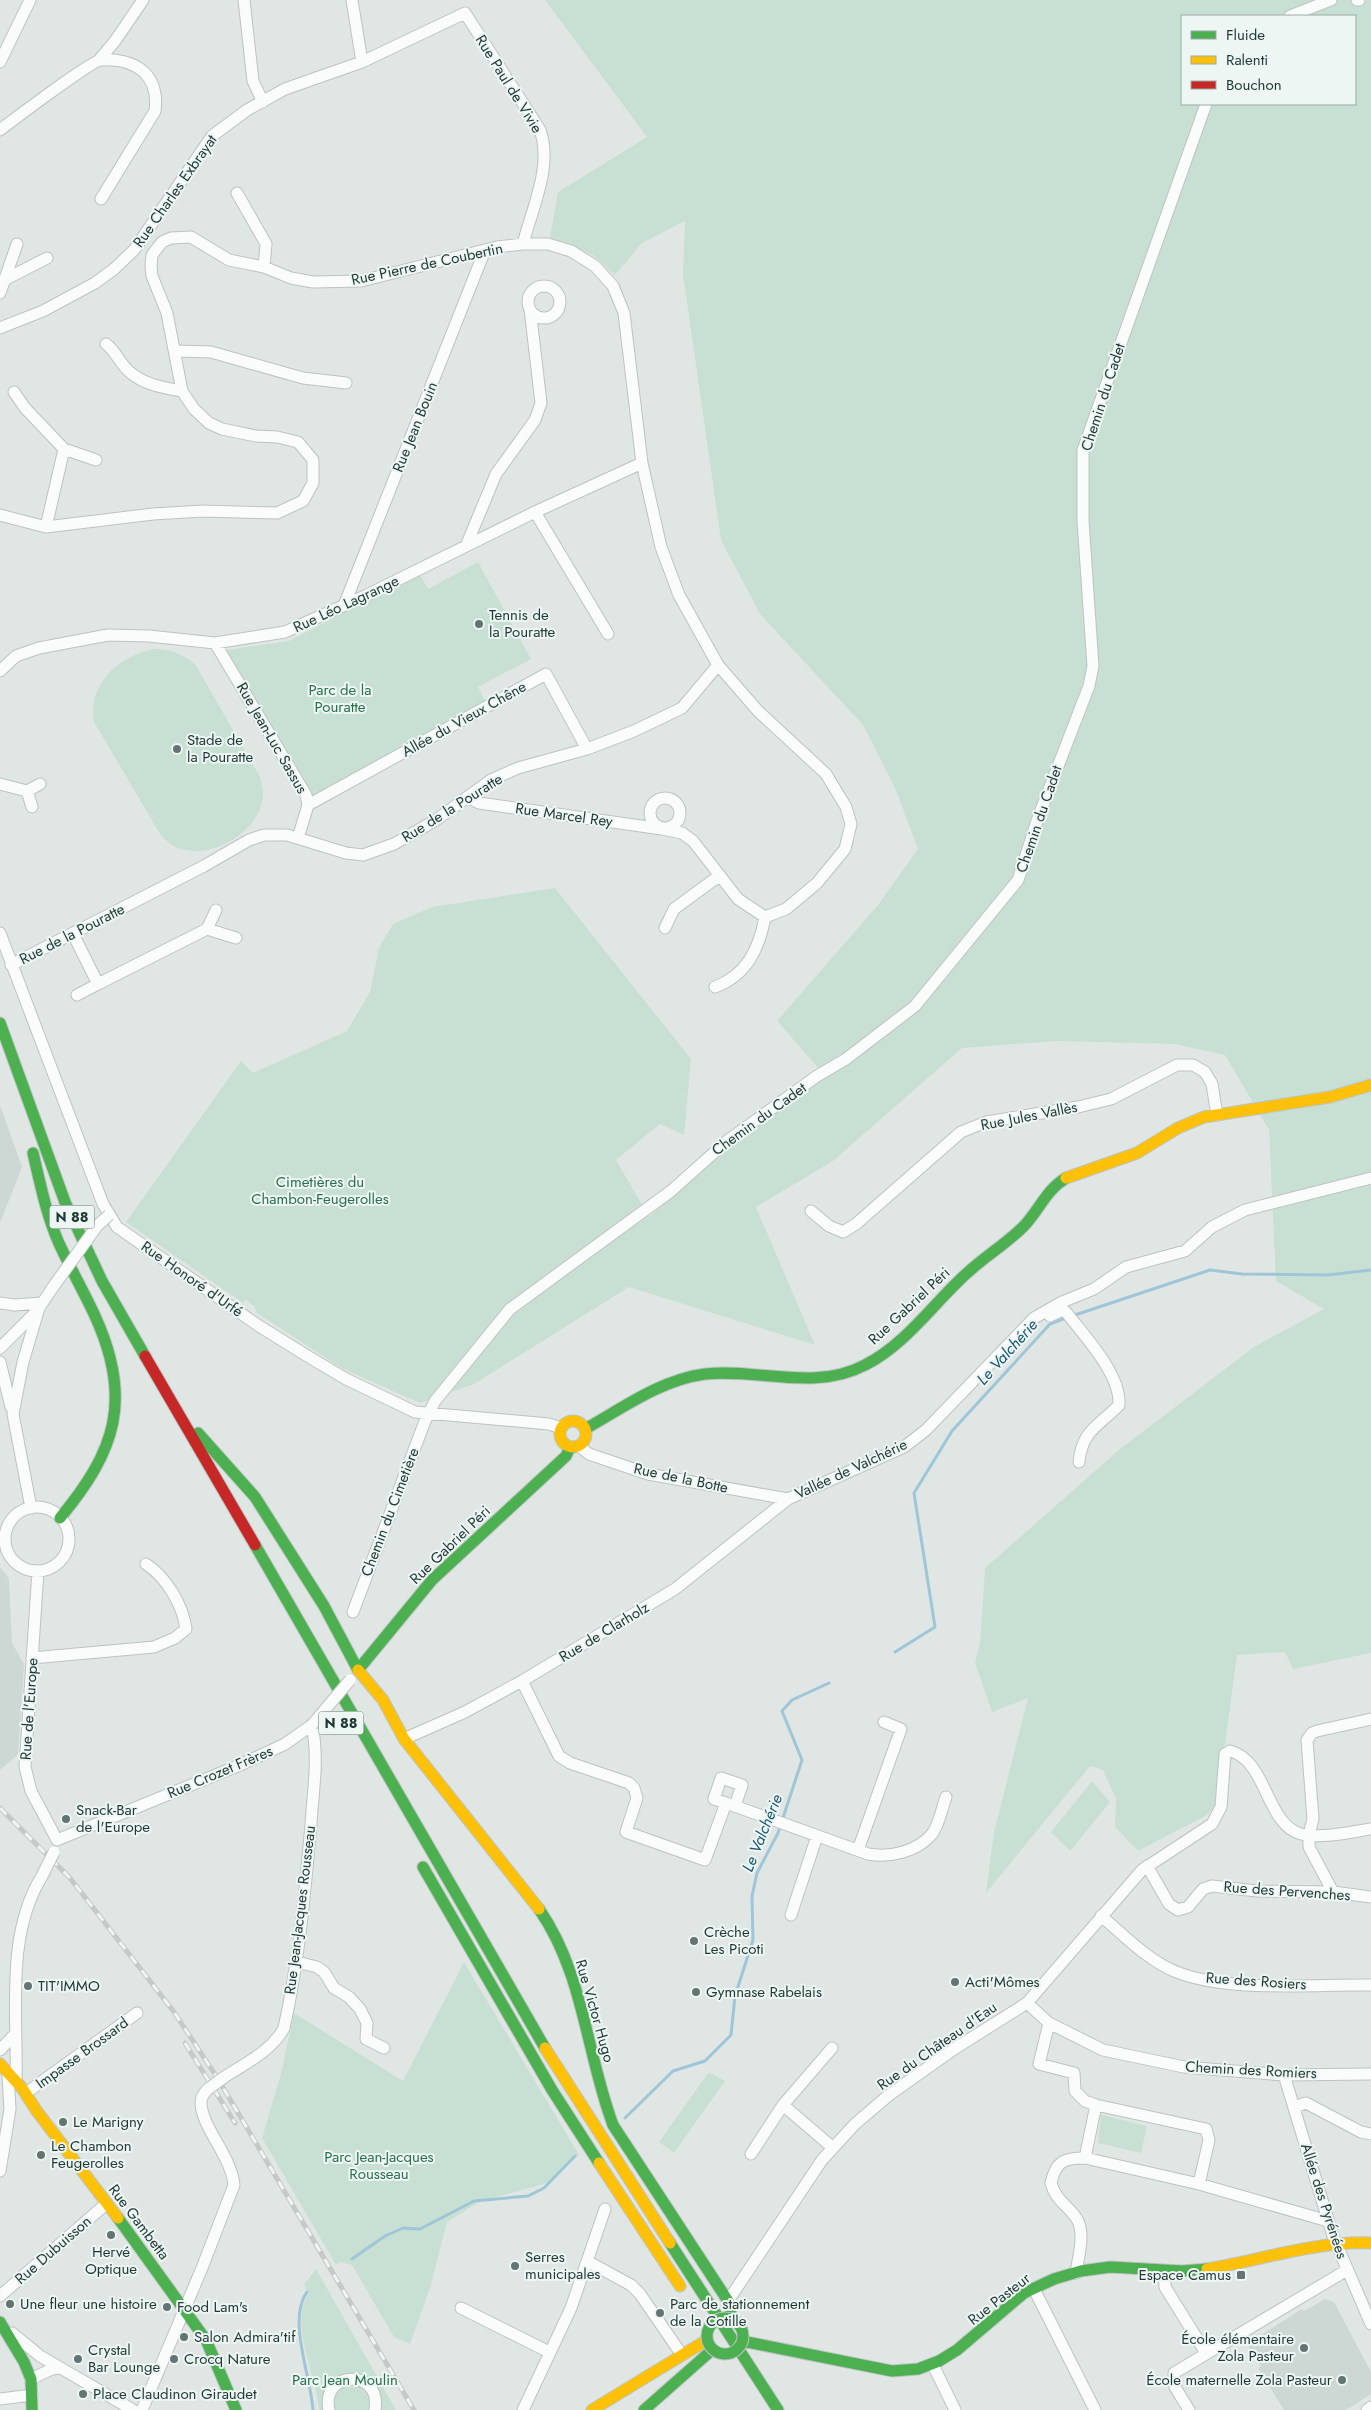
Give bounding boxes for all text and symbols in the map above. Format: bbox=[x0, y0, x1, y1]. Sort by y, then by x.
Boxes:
legend bbox=[1181, 15, 1356, 105]
text: Fluide bbox=[1226, 24, 1265, 46]
street label: Rue Paul de Vivie bbox=[470, 31, 548, 138]
text: Ralenti bbox=[1226, 49, 1268, 71]
text: Bouchon bbox=[1226, 74, 1282, 96]
street label: Rue Charles Exbrayat bbox=[128, 130, 223, 252]
street label: Rue Pierre de Coubertin bbox=[349, 237, 505, 291]
street label: Chemin du Cadet bbox=[1075, 340, 1131, 454]
street label: Rue Jean Bouin bbox=[387, 379, 443, 475]
street label: Rue Léo Lagrange bbox=[289, 570, 403, 638]
place label: Tennis de la Pouratte bbox=[489, 604, 556, 643]
marker: Tennis de la Pouratte bbox=[473, 618, 485, 630]
street label: Allée du Vieux Chêne bbox=[398, 675, 531, 762]
street label: Rue Jean-Luc Sassus bbox=[231, 678, 313, 798]
park label: Parc de la Pouratte bbox=[308, 679, 372, 718]
place label: Stade de la Pouratte bbox=[187, 729, 254, 768]
marker: Stade de la Pouratte bbox=[171, 743, 183, 755]
street label: Chemin du Cadet bbox=[1010, 762, 1068, 876]
street label: Rue de la Pouratte bbox=[397, 768, 507, 848]
street label: Rue Marcel Rey bbox=[514, 797, 615, 833]
street label: Rue de la Pouratte bbox=[16, 898, 129, 970]
street label: Chemin du Cadet bbox=[707, 1077, 811, 1161]
street label: Rue Jules Vallès bbox=[979, 1096, 1079, 1136]
park label: Cimetières du Chambon-Feugerolles bbox=[251, 1171, 389, 1210]
road number: N 88 bbox=[50, 1206, 94, 1228]
street label: Rue Honoré d'Urfé bbox=[137, 1236, 248, 1323]
street label: Rue Gabriel Péri bbox=[863, 1262, 955, 1350]
water label: Le Valchérie bbox=[971, 1314, 1043, 1390]
street label: Vallée de Valchérie bbox=[791, 1433, 911, 1505]
street label: Chemin du Cimetière bbox=[355, 1444, 425, 1580]
street label: Rue de la Botte bbox=[632, 1457, 730, 1499]
street label: Rue Gabriel Péri bbox=[405, 1501, 495, 1589]
street label: Rue de Clarholz bbox=[555, 1596, 653, 1668]
street label: Rue de l'Europe bbox=[14, 1657, 44, 1761]
road number: N 88 bbox=[318, 1712, 364, 1735]
street label: Rue Crozet Frères bbox=[164, 1740, 276, 1804]
water label: Le Valchérie bbox=[736, 1791, 788, 1875]
place label: Snack-Bar de l'Europe bbox=[76, 1799, 150, 1838]
marker: Snack-Bar de l'Europe bbox=[60, 1813, 72, 1825]
street label: Rue Jean-Jacques Rousseau bbox=[279, 1824, 321, 1996]
street label: Rue des Pervenches bbox=[1223, 1876, 1351, 1906]
place label: Crèche Les Picoti bbox=[704, 1921, 764, 1960]
marker: Crèche Les Picoti bbox=[688, 1935, 700, 1947]
street label: Rue Victor Hugo bbox=[570, 1957, 620, 2065]
street label: Rue des Rosiers bbox=[1205, 1967, 1307, 1995]
place label: Acti'Mômes bbox=[965, 1971, 1040, 1993]
place label: TIT'IMMO bbox=[38, 1975, 100, 1997]
marker: Acti'Mômes bbox=[949, 1976, 961, 1988]
marker: TIT'IMMO bbox=[22, 1980, 34, 1992]
place label: Gymnase Rabelais bbox=[706, 1981, 822, 2003]
marker: Gymnase Rabelais bbox=[690, 1986, 702, 1998]
street label: Rue du Château d'Eau bbox=[873, 1996, 1001, 2096]
street label: Impasse Brossard bbox=[31, 2012, 133, 2094]
street label: Chemin des Romiers bbox=[1185, 2056, 1317, 2084]
place label: Le Marigny bbox=[73, 2111, 144, 2133]
marker: Le Marigny bbox=[57, 2116, 69, 2128]
place label: Le Chambon Feugerolles bbox=[51, 2135, 132, 2174]
street label: Allée des Pyrénées bbox=[1295, 2140, 1353, 2262]
park label: Parc Jean-Jacques Rousseau bbox=[324, 2146, 434, 2185]
marker: Le Chambon Feugerolles bbox=[35, 2149, 47, 2161]
street label: Rue Gambetta bbox=[103, 2180, 175, 2264]
street label: Rue Dubuisson bbox=[10, 2211, 96, 2289]
marker: Hervé Optique bbox=[105, 2229, 117, 2241]
place label: Hervé Optique bbox=[85, 2241, 137, 2280]
place label: Serres municipales bbox=[525, 2246, 600, 2285]
marker: Serres municipales bbox=[509, 2260, 521, 2272]
place label: Espace Camus bbox=[1138, 2264, 1231, 2286]
street label: Rue Pasteur bbox=[963, 2267, 1036, 2330]
marker: Espace Camus bbox=[1235, 2269, 1247, 2281]
place label: Une fleur une histoire bbox=[20, 2293, 157, 2315]
place label: Parc de stationnement de la Cotille bbox=[670, 2293, 810, 2332]
place label: Food Lam's bbox=[177, 2296, 248, 2318]
marker: Une fleur une histoire bbox=[4, 2298, 16, 2310]
marker: Food Lam's bbox=[161, 2301, 173, 2313]
marker: Parc de stationnement de la Cotille bbox=[654, 2307, 666, 2319]
place label: Salon Admira'tif bbox=[194, 2326, 296, 2348]
place label: École élémentaire Zola Pasteur bbox=[1181, 2328, 1295, 2367]
marker: Salon Admira'tif bbox=[178, 2331, 190, 2343]
place label: Crystal Bar Lounge bbox=[88, 2339, 160, 2378]
marker: École élémentaire Zola Pasteur bbox=[1298, 2342, 1310, 2354]
place label: Crocq Nature bbox=[184, 2348, 271, 2370]
marker: Crystal Bar Lounge bbox=[72, 2353, 84, 2365]
marker: Crocq Nature bbox=[168, 2353, 180, 2365]
park label: Parc Jean Moulin bbox=[292, 2369, 398, 2391]
place label: École maternelle Zola Pasteur bbox=[1146, 2369, 1333, 2391]
marker: École maternelle Zola Pasteur bbox=[1336, 2374, 1348, 2386]
place label: Place Claudinon Giraudet bbox=[93, 2383, 257, 2405]
marker: Place Claudinon Giraudet bbox=[77, 2388, 89, 2400]

